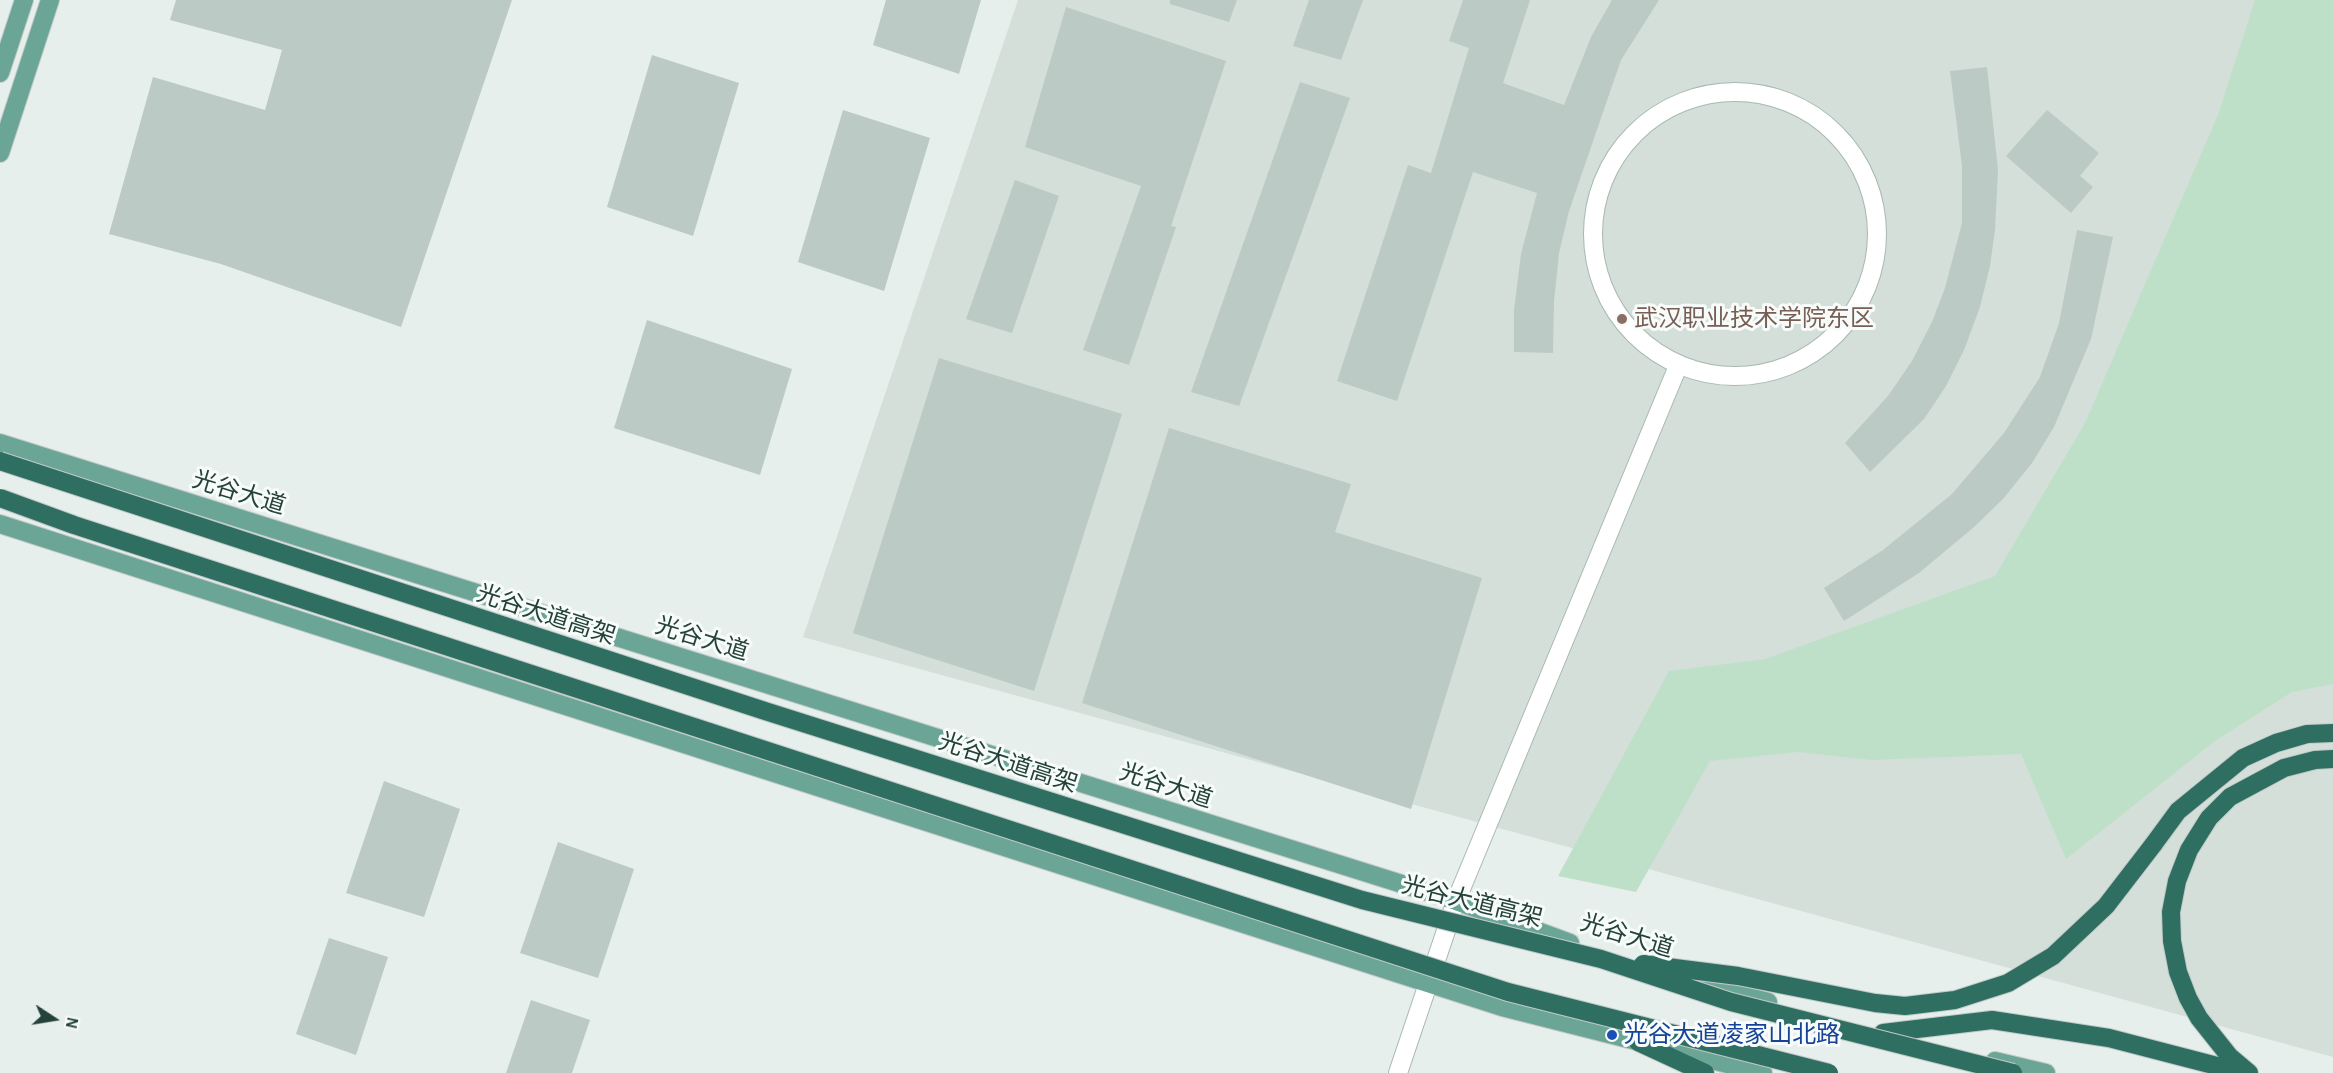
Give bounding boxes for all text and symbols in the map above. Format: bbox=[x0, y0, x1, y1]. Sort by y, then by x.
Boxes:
place label: 武汉职业技术学院东区 bbox=[1634, 305, 1874, 333]
marker: 武汉职业技术学院东区 bbox=[1615, 312, 1629, 326]
street label: 光谷大道 bbox=[189, 465, 289, 521]
street label: 光谷大道高架 bbox=[473, 579, 619, 651]
street label: 光谷大道 bbox=[652, 611, 752, 667]
street label: 光谷大道高架 bbox=[935, 727, 1081, 799]
street label: 光谷大道 bbox=[1116, 757, 1216, 815]
street label: 光谷大道高架 bbox=[1399, 871, 1545, 933]
street label: 光谷大道 bbox=[1577, 908, 1677, 964]
north arrow bbox=[24, 989, 84, 1049]
text: N bbox=[63, 1016, 81, 1030]
place label: 光谷大道凌家山北路 bbox=[1624, 1021, 1840, 1049]
marker: 光谷大道凌家山北路 bbox=[1605, 1028, 1619, 1042]

